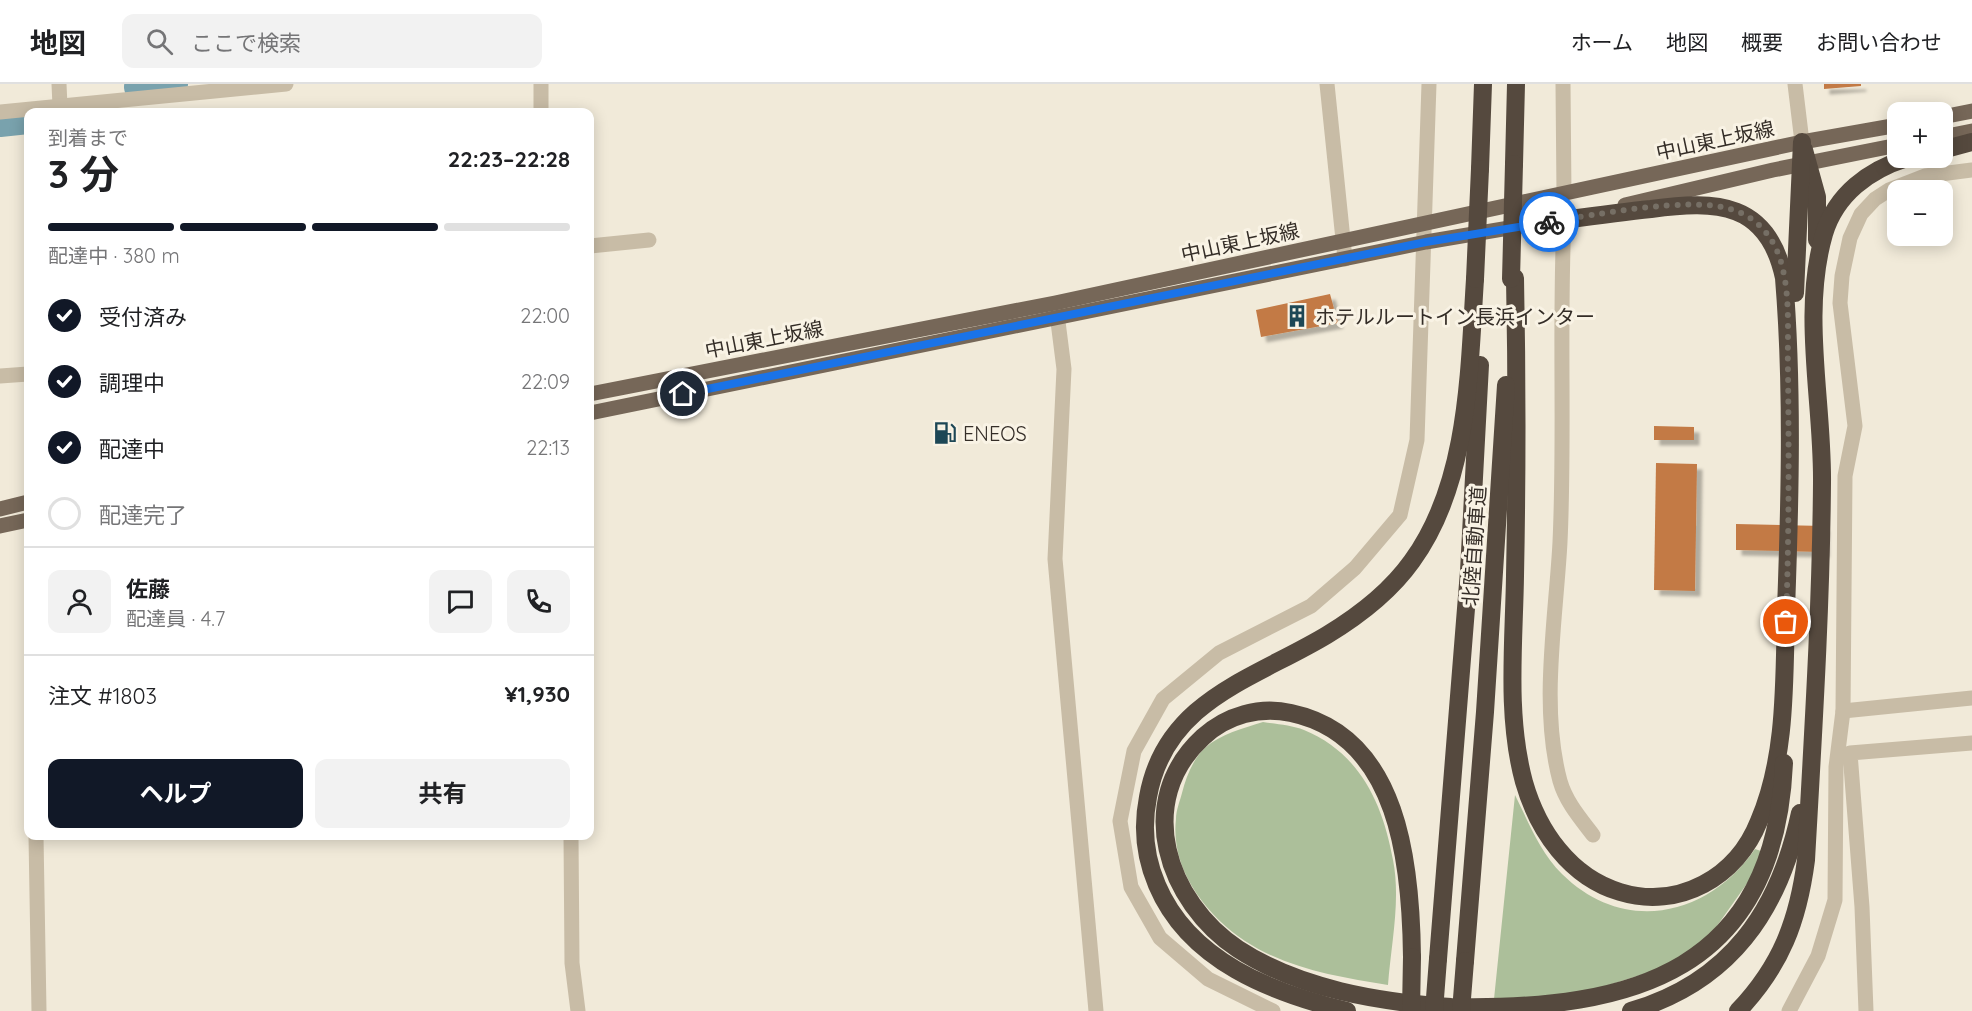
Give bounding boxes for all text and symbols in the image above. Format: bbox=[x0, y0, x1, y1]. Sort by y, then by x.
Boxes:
search box bbox=[122, 14, 542, 68]
text: 地図 bbox=[30, 25, 86, 60]
icon: search bbox=[143, 25, 176, 58]
text: ここで検索 bbox=[191, 29, 301, 57]
text: ホーム bbox=[1571, 29, 1633, 55]
text: 地図 bbox=[1666, 29, 1708, 55]
text: 概要 bbox=[1741, 29, 1783, 55]
text: お問い合わせ bbox=[1816, 29, 1942, 55]
map controls bbox=[1887, 102, 1953, 246]
button: + bbox=[1887, 102, 1953, 168]
street label: 中山東上坂線 bbox=[1654, 115, 1776, 165]
text: 到着まで bbox=[48, 125, 128, 150]
text: 22:23–22:28 bbox=[448, 145, 570, 173]
text: 3 分 bbox=[48, 149, 119, 198]
button: − bbox=[1887, 180, 1953, 246]
courier bbox=[1519, 192, 1579, 252]
icon: bike bbox=[1533, 206, 1566, 239]
street label: 中山東上坂線 bbox=[1179, 217, 1301, 267]
text: 配達中 · 380 m bbox=[48, 243, 180, 268]
icon: check bbox=[48, 299, 81, 332]
text: 受付済み bbox=[99, 303, 187, 331]
text: 22:00 bbox=[520, 303, 570, 328]
building icon: ホテルルートイン長浜インター bbox=[1284, 303, 1310, 329]
place label: ホテルルートイン長浜インター bbox=[1315, 304, 1595, 329]
street label: 中山東上坂線 bbox=[703, 315, 825, 363]
icon: check bbox=[48, 365, 81, 398]
pin bbox=[657, 368, 708, 419]
text: 調理中 bbox=[99, 369, 165, 397]
text: 22:09 bbox=[521, 369, 570, 394]
icon: home bbox=[666, 377, 699, 410]
fuel station icon: ENEOS bbox=[932, 420, 958, 446]
place label: ENEOS bbox=[963, 421, 1027, 446]
icon: check bbox=[48, 431, 81, 464]
text: 配達中 bbox=[99, 435, 165, 463]
text: 22:13 bbox=[526, 435, 570, 460]
street label: 北陸自動車道 bbox=[1457, 485, 1491, 607]
text: 配達完了 bbox=[99, 501, 187, 529]
button: person bbox=[48, 570, 111, 633]
button: chat bbox=[429, 570, 492, 633]
button: phone bbox=[507, 570, 570, 633]
text: 佐藤 bbox=[126, 575, 170, 603]
pin bbox=[1760, 596, 1811, 647]
icon: bag bbox=[1769, 605, 1802, 638]
text: 配達員 · 4.7 bbox=[126, 606, 225, 631]
text: ¥1,930 bbox=[504, 680, 570, 708]
text: 注文 #1803 bbox=[48, 682, 157, 710]
button: ヘルプ bbox=[48, 759, 303, 828]
button: 共有 bbox=[315, 759, 570, 828]

